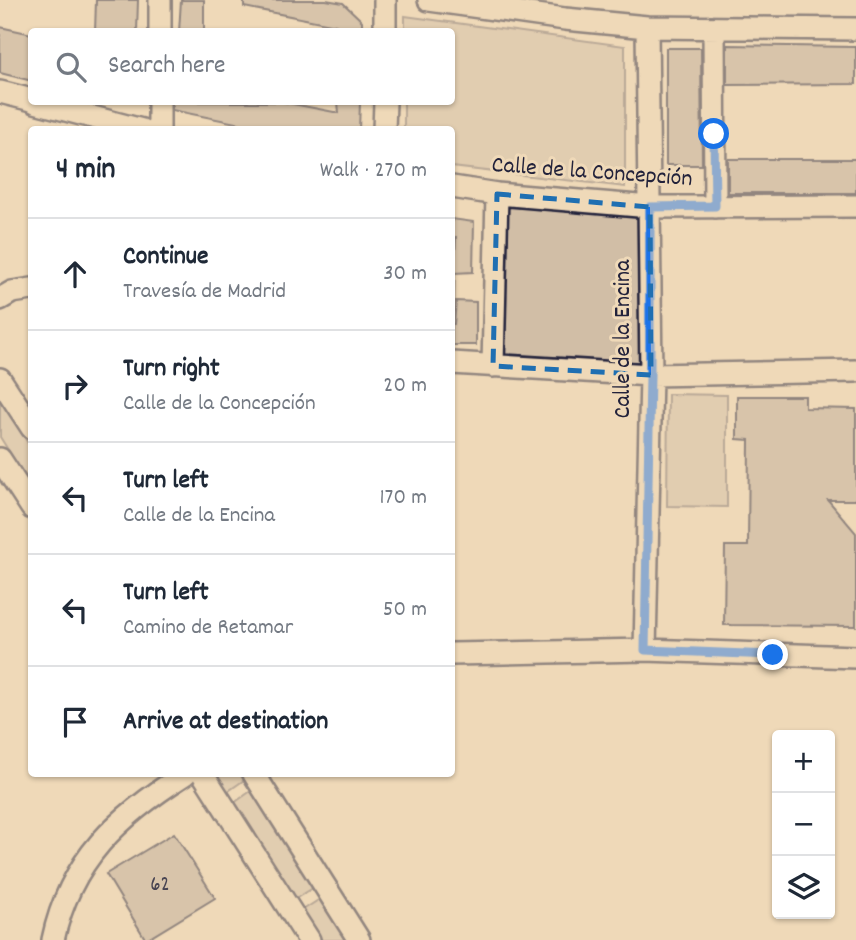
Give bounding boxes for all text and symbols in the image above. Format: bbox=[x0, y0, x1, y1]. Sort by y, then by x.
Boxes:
search box bbox=[28, 28, 455, 105]
icon: search bbox=[52, 48, 90, 86]
text: Search here bbox=[108, 48, 226, 85]
route start bbox=[698, 118, 729, 149]
street label: Calle de la Concepción bbox=[491, 149, 693, 197]
text: 4 min bbox=[56, 150, 115, 193]
text: Walk · 270 m bbox=[320, 155, 427, 188]
text: Continue bbox=[123, 239, 208, 276]
icon: ahead bbox=[56, 255, 94, 293]
text: 30 m bbox=[383, 258, 427, 291]
street label: Calle de la Encina bbox=[607, 259, 641, 418]
text: Travesía de Madrid bbox=[123, 276, 286, 309]
text: Turn right bbox=[123, 351, 220, 388]
icon: right bbox=[56, 367, 94, 405]
text: 20 m bbox=[383, 370, 427, 403]
text: Calle de la Concepción bbox=[123, 388, 316, 421]
text: Turn left bbox=[123, 463, 209, 500]
icon: left bbox=[56, 479, 94, 517]
text: 170 m bbox=[380, 482, 427, 515]
text: Calle de la Encina bbox=[123, 500, 275, 533]
text: Turn left bbox=[123, 575, 209, 612]
icon: left bbox=[56, 591, 94, 629]
text: 50 m bbox=[383, 594, 427, 627]
text: Camino de Retamar bbox=[123, 612, 293, 645]
route end bbox=[757, 639, 788, 670]
icon: arrive bbox=[56, 703, 94, 741]
text: Arrive at destination bbox=[123, 704, 328, 741]
map controls bbox=[772, 730, 835, 919]
button: + bbox=[772, 730, 835, 793]
button: − bbox=[772, 793, 835, 856]
button: layers bbox=[772, 856, 835, 919]
house number: 62 bbox=[150, 871, 170, 901]

